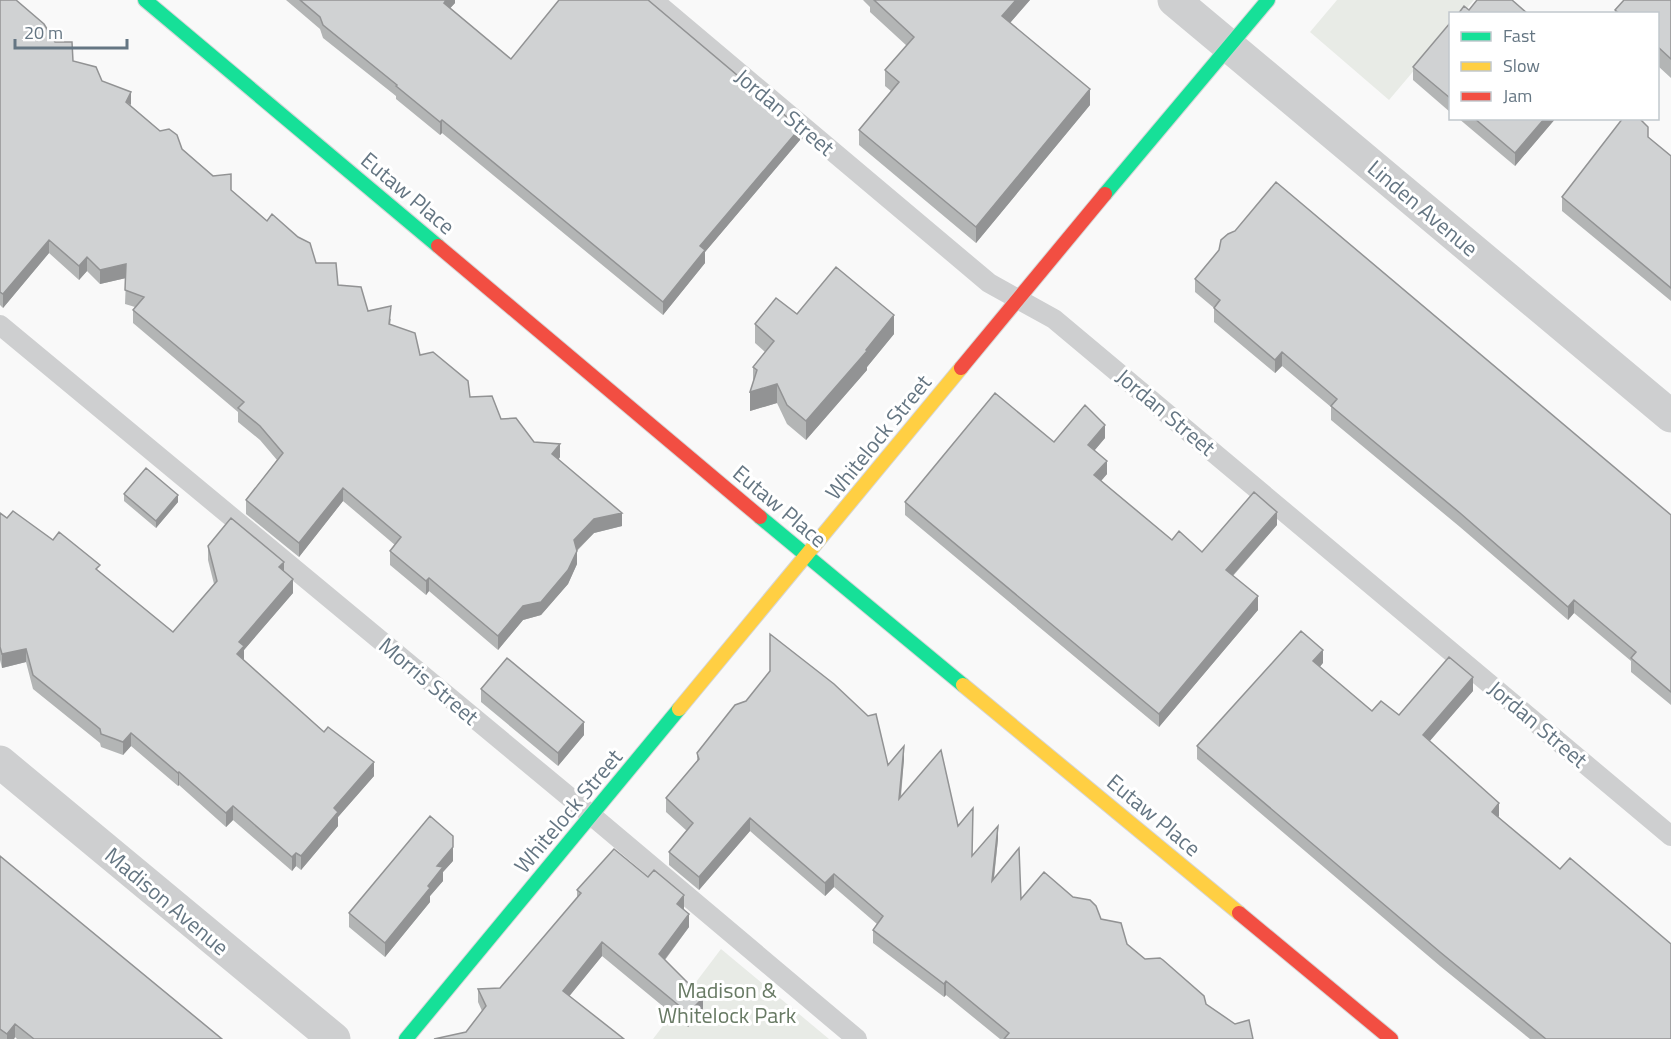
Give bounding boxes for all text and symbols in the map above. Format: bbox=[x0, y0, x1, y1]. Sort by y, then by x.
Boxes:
scale bar bbox=[15, 12, 128, 50]
legend bbox=[1449, 12, 1659, 120]
text: 20 m bbox=[24, 19, 63, 46]
text: Fast bbox=[1503, 22, 1536, 49]
text: Slow bbox=[1503, 52, 1540, 79]
street label: Jordan Street bbox=[728, 60, 843, 164]
text: Jam bbox=[1503, 82, 1532, 109]
street label: Eutaw Place bbox=[354, 143, 462, 243]
street label: Linden Avenue bbox=[1360, 151, 1486, 265]
street label: Jordan Street bbox=[1109, 360, 1224, 464]
street label: Whitelock Street bbox=[817, 367, 940, 507]
street label: Eutaw Place bbox=[726, 456, 834, 556]
street label: Morris Street bbox=[371, 629, 487, 733]
street label: Jordan Street bbox=[1481, 672, 1596, 776]
street label: Whitelock Street bbox=[506, 741, 630, 881]
street label: Eutaw Place bbox=[1100, 765, 1208, 865]
street label: Madison Avenue bbox=[97, 839, 237, 963]
park label: Madison & Whitelock Park bbox=[658, 973, 797, 1032]

